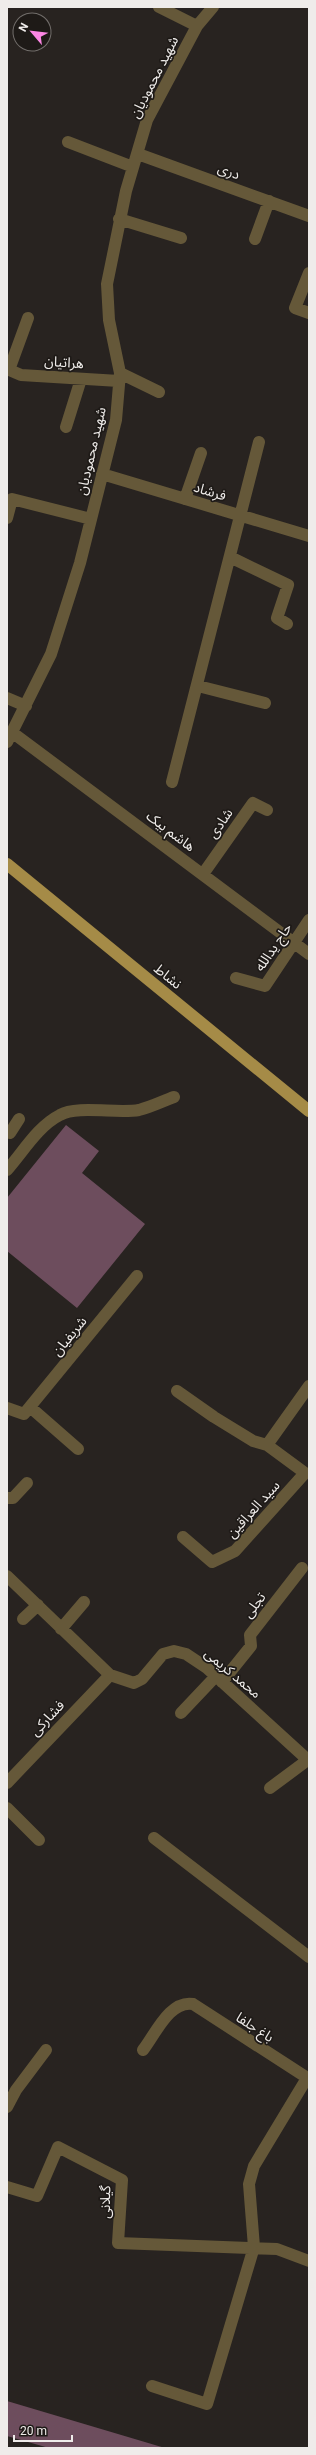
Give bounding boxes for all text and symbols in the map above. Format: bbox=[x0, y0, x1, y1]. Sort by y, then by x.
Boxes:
north arrow bbox=[12, 12, 52, 52]
text: N bbox=[16, 21, 31, 34]
street label: شهید محمودیان bbox=[127, 33, 182, 121]
street label: دری bbox=[215, 160, 243, 183]
street label: هراتیان bbox=[44, 353, 84, 372]
street label: شهید محمودیان bbox=[73, 405, 110, 497]
street label: فرشاد bbox=[192, 479, 228, 504]
street label: شادی bbox=[204, 805, 237, 841]
street label: هاشم بیک bbox=[142, 807, 199, 857]
street label: حاج یدالله bbox=[251, 920, 297, 976]
street label: نشاط bbox=[151, 960, 185, 992]
street label: شریفیان bbox=[48, 1313, 91, 1360]
street label: سید العراقین bbox=[223, 1477, 284, 1542]
street label: تجلی bbox=[239, 1589, 269, 1621]
street label: محمد کریمی bbox=[201, 1645, 264, 1702]
street label: فشارکی bbox=[27, 1697, 68, 1740]
street label: باغ جلفا bbox=[231, 2009, 277, 2048]
street label: گیلانی bbox=[97, 2185, 114, 2219]
scale bar bbox=[14, 2417, 72, 2443]
text: 20 m bbox=[20, 2424, 47, 2438]

